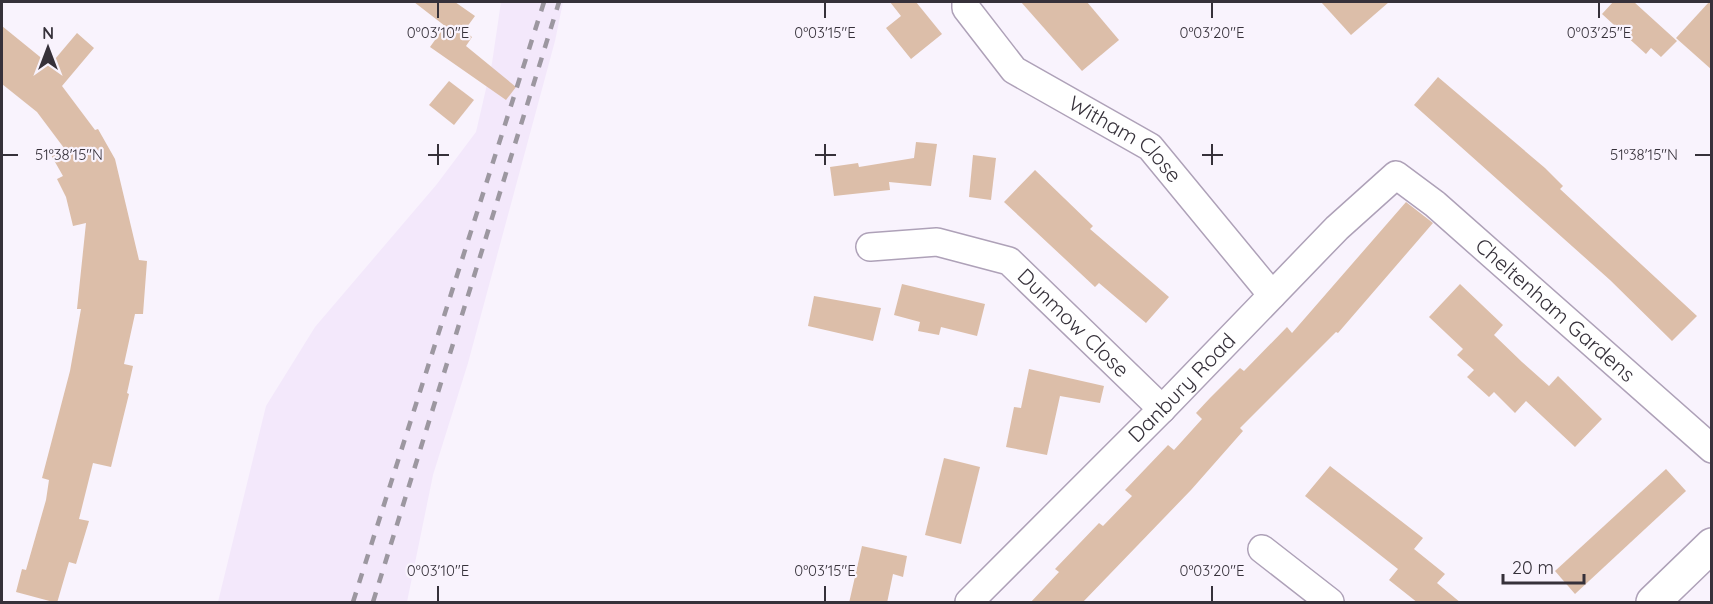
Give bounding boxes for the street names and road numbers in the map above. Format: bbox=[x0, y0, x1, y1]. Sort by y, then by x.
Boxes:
street label: Witham Close bbox=[1064, 90, 1188, 187]
street label: Cheltenham Gardens bbox=[1470, 232, 1641, 387]
street label: Dunmow Close bbox=[1013, 263, 1135, 382]
street label: Danbury Road bbox=[1122, 327, 1240, 447]

